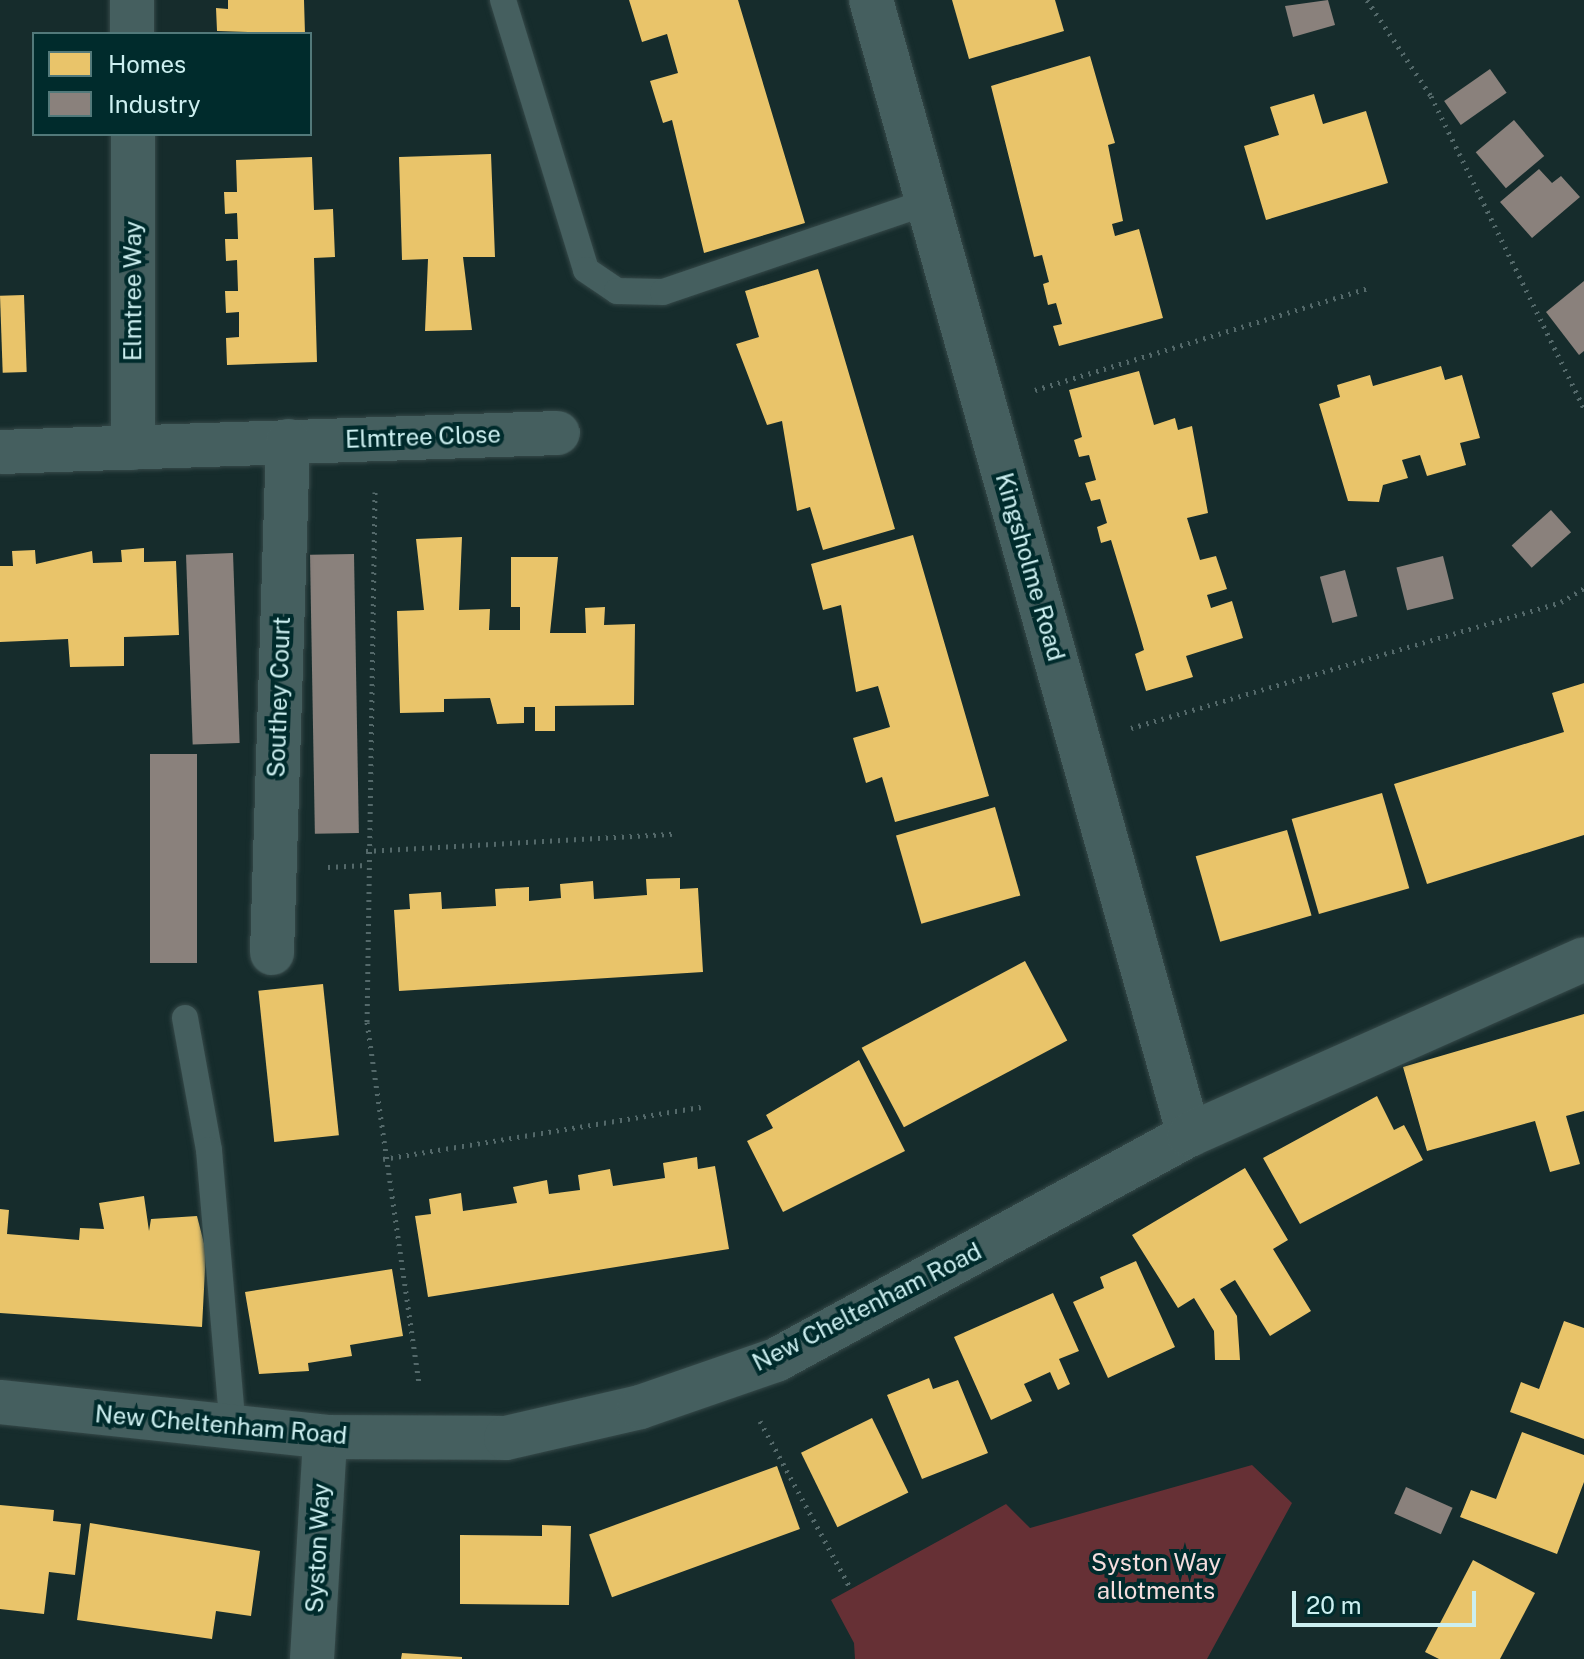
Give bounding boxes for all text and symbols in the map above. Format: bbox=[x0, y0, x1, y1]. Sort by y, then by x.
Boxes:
legend bbox=[32, 32, 312, 136]
text: Homes bbox=[108, 50, 186, 78]
text: Industry bbox=[108, 90, 201, 118]
street label: Elmtree Way bbox=[119, 220, 147, 362]
street label: Elmtree Close bbox=[345, 420, 501, 454]
street label: Kingsholme Road bbox=[989, 470, 1071, 664]
street label: Southey Court bbox=[262, 616, 296, 778]
street label: New Cheltenham Road bbox=[748, 1237, 986, 1377]
street label: New Cheltenham Road bbox=[94, 1400, 348, 1450]
street label: Syston Way bbox=[300, 1482, 336, 1614]
park label: Syston Way allotments bbox=[1091, 1549, 1221, 1605]
scale bar bbox=[1296, 1575, 1480, 1625]
text: 20 m bbox=[1306, 1591, 1362, 1619]

